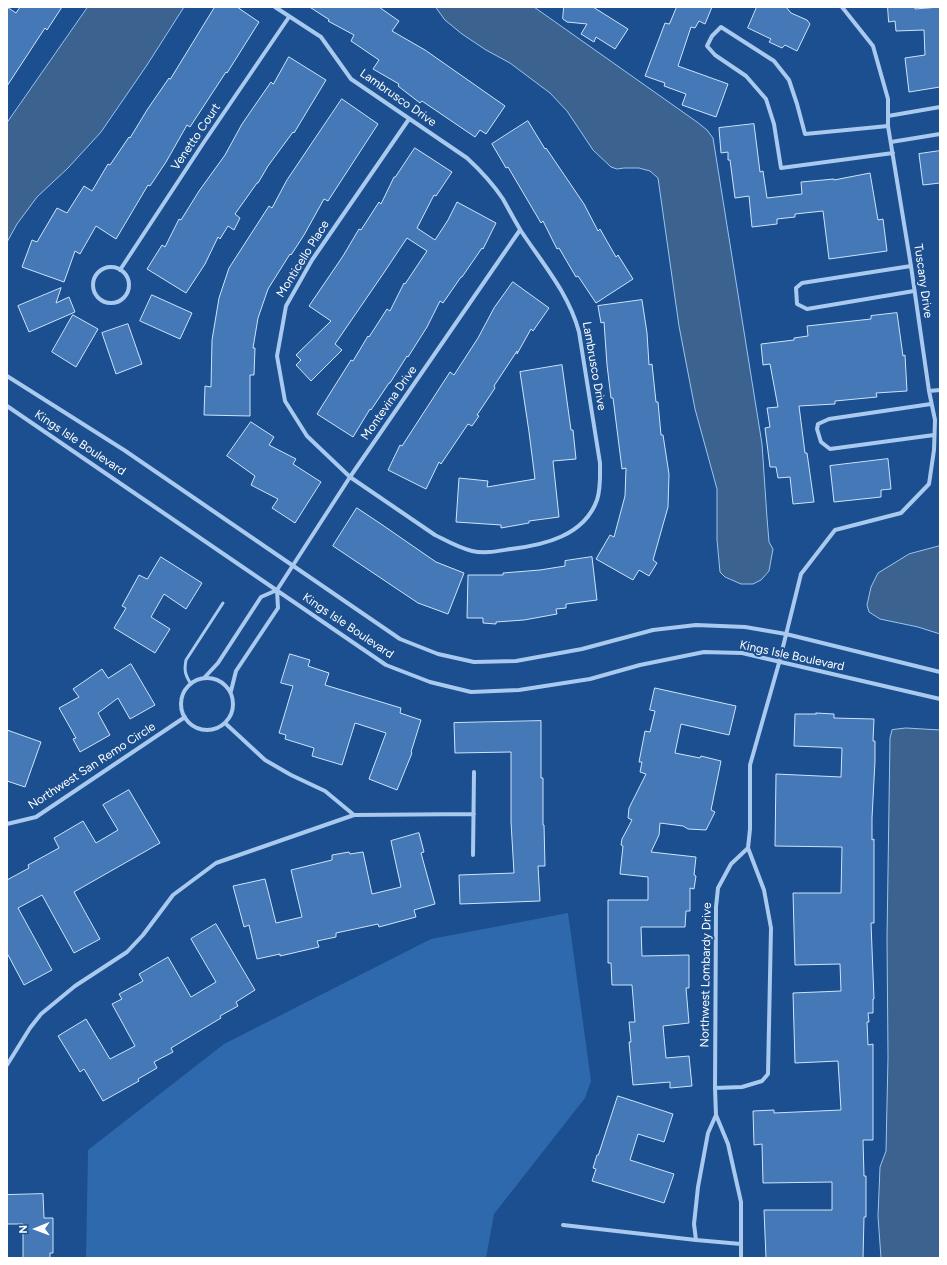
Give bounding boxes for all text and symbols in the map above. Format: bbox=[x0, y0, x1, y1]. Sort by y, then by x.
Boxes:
street label: Lambrusco Drive bbox=[357, 66, 439, 130]
street label: Venetto Court bbox=[168, 101, 224, 173]
street label: Monticello Place bbox=[274, 218, 332, 300]
street label: Tuscany Drive bbox=[911, 243, 935, 319]
street label: Lambrusco Drive bbox=[579, 320, 609, 412]
street label: Montevina Drive bbox=[358, 363, 420, 443]
street label: Kings Isle Boulevard bbox=[32, 407, 128, 479]
street label: Kings Isle Boulevard bbox=[300, 590, 396, 662]
street label: Kings Isle Boulevard bbox=[738, 638, 846, 674]
street label: Northwest San Remo Circle bbox=[26, 719, 158, 813]
street label: Northwest Lombardy Drive bbox=[698, 902, 714, 1048]
north arrow bbox=[16, 1209, 56, 1249]
text: N bbox=[17, 1225, 30, 1234]

